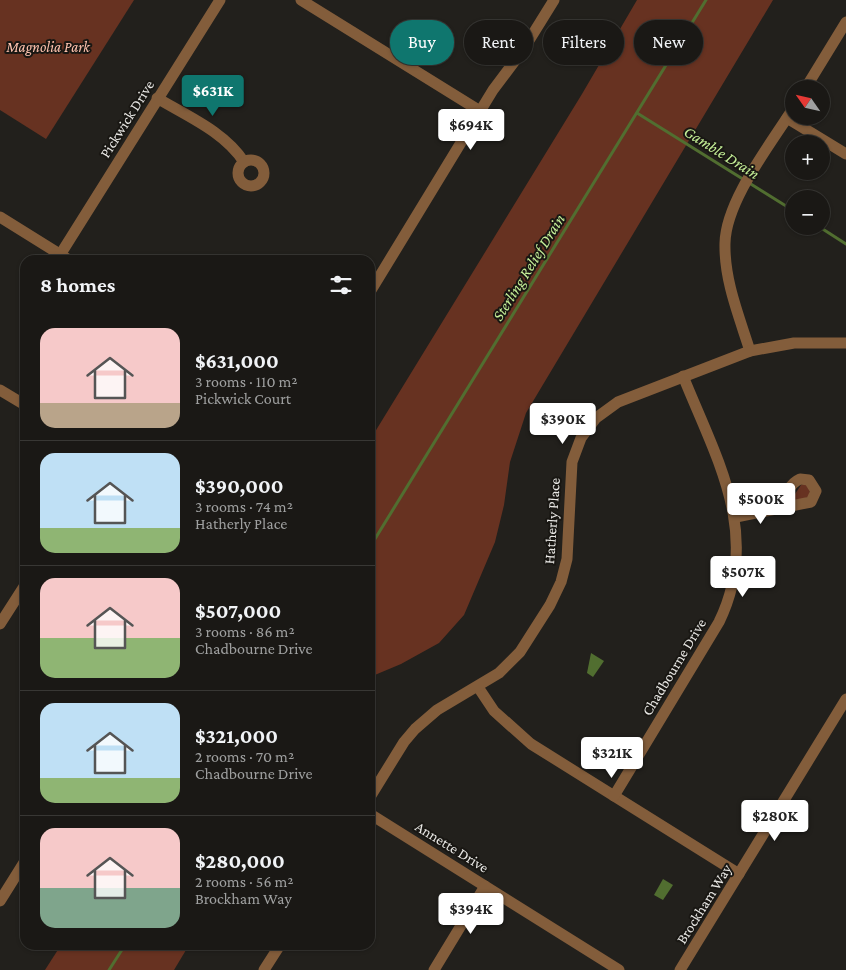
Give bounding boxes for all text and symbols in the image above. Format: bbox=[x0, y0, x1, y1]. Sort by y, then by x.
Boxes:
chip: Buy bbox=[390, 20, 454, 65]
chip: Rent bbox=[464, 20, 533, 65]
chip: Filters bbox=[543, 20, 624, 65]
chip: New bbox=[634, 20, 703, 65]
park label: Magnolia Park bbox=[5, 39, 91, 56]
pin: $631K bbox=[178, 74, 248, 117]
street label: Pickwick Drive bbox=[97, 77, 157, 161]
north arrow bbox=[785, 80, 830, 125]
map controls bbox=[785, 80, 830, 235]
text: $631K bbox=[193, 82, 233, 99]
pin: $694K bbox=[436, 108, 506, 151]
text: $694K bbox=[449, 116, 493, 133]
water label: Gamble Drain bbox=[681, 123, 762, 182]
button: + bbox=[785, 135, 830, 180]
button: − bbox=[785, 190, 830, 235]
water label: Sterling Relief Drain bbox=[489, 211, 569, 324]
icon: filters bbox=[327, 271, 355, 299]
text: 8 homes bbox=[40, 273, 115, 297]
icon: home bbox=[80, 348, 140, 408]
text: $631,000 bbox=[195, 349, 279, 373]
text: 3 rooms · 110 m² bbox=[195, 373, 298, 390]
text: Pickwick Court bbox=[195, 390, 291, 407]
pin: $390K bbox=[528, 402, 598, 445]
text: $390K bbox=[541, 410, 585, 427]
icon: home bbox=[80, 473, 140, 533]
text: $390,000 bbox=[195, 474, 283, 498]
street label: Hatherly Place bbox=[541, 477, 564, 565]
pin: $500K bbox=[726, 482, 796, 525]
text: $500K bbox=[738, 490, 784, 507]
text: 3 rooms · 74 m² bbox=[195, 498, 293, 515]
text: Hatherly Place bbox=[195, 515, 287, 532]
pin: $507K bbox=[708, 556, 778, 598]
text: $507K bbox=[721, 563, 765, 580]
icon: home bbox=[80, 598, 140, 658]
text: $507,000 bbox=[195, 599, 281, 623]
street label: Chadbourne Drive bbox=[639, 615, 709, 718]
text: 3 rooms · 86 m² bbox=[195, 623, 295, 640]
text: Chadbourne Drive bbox=[195, 640, 313, 657]
icon: home bbox=[80, 723, 140, 783]
text: $321,000 bbox=[195, 724, 278, 748]
pin: $321K bbox=[577, 736, 647, 779]
text: $321K bbox=[592, 744, 632, 761]
text: 2 rooms · 70 m² bbox=[195, 748, 294, 765]
text: Chadbourne Drive bbox=[195, 765, 313, 782]
pin: $280K bbox=[740, 800, 810, 842]
text: $280K bbox=[752, 807, 798, 824]
street label: Annette Drive bbox=[413, 818, 492, 876]
icon: home bbox=[80, 848, 140, 908]
text: $280,000 bbox=[195, 849, 285, 873]
street label: Brockham Way bbox=[673, 861, 736, 947]
text: 2 rooms · 56 m² bbox=[195, 873, 294, 890]
text: Brockham Way bbox=[195, 890, 292, 907]
pin: $394K bbox=[436, 892, 506, 935]
text: $394K bbox=[449, 900, 493, 917]

